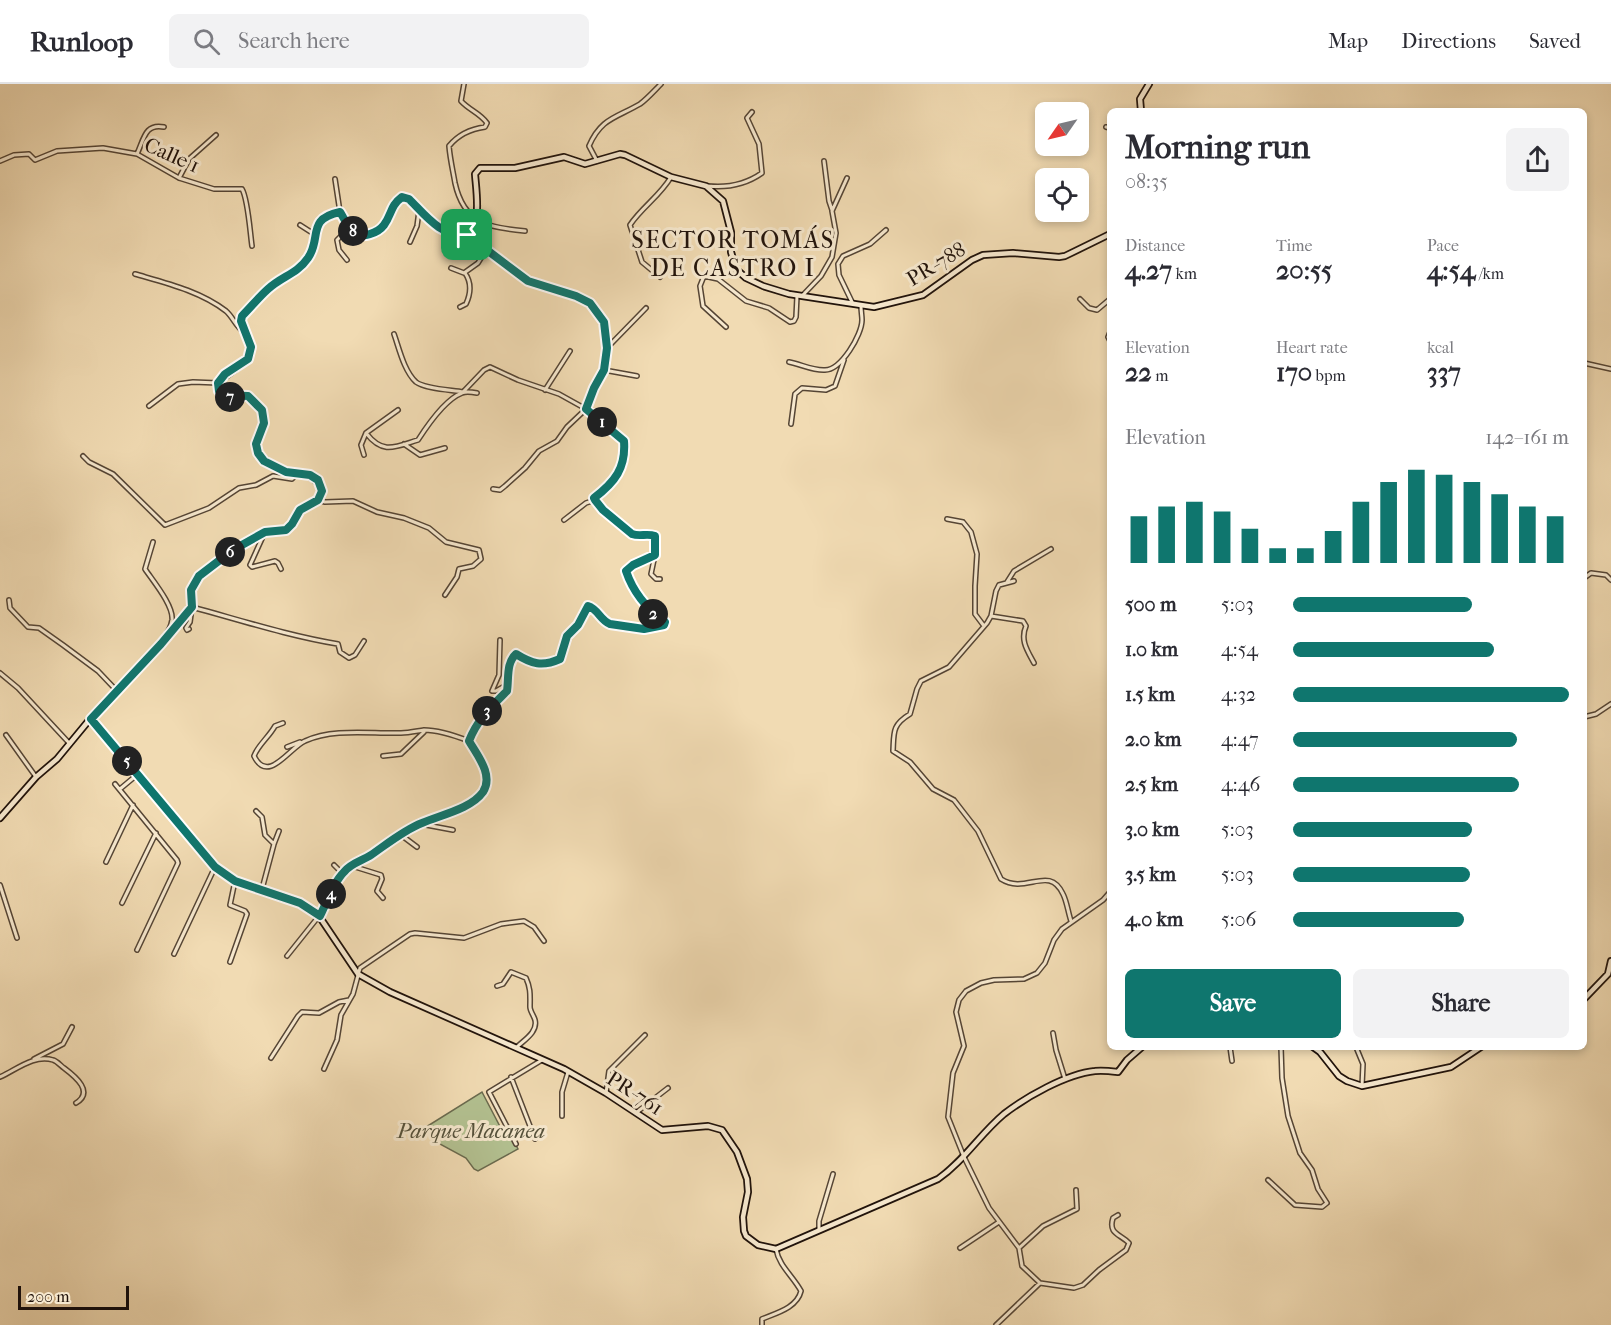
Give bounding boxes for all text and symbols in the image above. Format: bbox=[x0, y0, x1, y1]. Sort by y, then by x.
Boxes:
search box bbox=[169, 14, 589, 68]
text: Runloop bbox=[30, 25, 133, 58]
icon: search bbox=[190, 25, 223, 58]
text: Search here bbox=[238, 28, 350, 54]
text: Map bbox=[1328, 29, 1368, 53]
text: Directions bbox=[1401, 29, 1496, 53]
text: Saved bbox=[1529, 29, 1581, 53]
north arrow bbox=[1035, 102, 1089, 156]
map controls bbox=[1035, 102, 1089, 222]
text: Morning run bbox=[1125, 128, 1310, 167]
button: share bbox=[1506, 128, 1569, 191]
street label: Calle 1 bbox=[141, 132, 203, 178]
button: locate bbox=[1035, 168, 1089, 222]
text: 08:35 bbox=[1125, 170, 1168, 193]
pin bbox=[441, 209, 492, 260]
pin: 8 bbox=[338, 216, 368, 246]
icon: arrive bbox=[450, 218, 483, 251]
text: 8 bbox=[349, 221, 357, 240]
district label: SECTOR TOMÁS DE CASTRO I bbox=[631, 225, 835, 282]
text: Distance bbox=[1125, 236, 1185, 255]
text: Time bbox=[1276, 236, 1312, 255]
text: Pace bbox=[1427, 236, 1459, 255]
street label: PR-788 bbox=[902, 237, 970, 291]
text: 4.27 bbox=[1125, 255, 1172, 286]
text: 20:55 bbox=[1276, 255, 1332, 286]
text: 4:54 bbox=[1427, 255, 1475, 286]
text: km bbox=[1172, 264, 1197, 283]
text: /km bbox=[1475, 264, 1504, 283]
text: Elevation bbox=[1125, 338, 1190, 357]
text: Heart rate bbox=[1276, 338, 1348, 357]
text: kcal bbox=[1427, 338, 1454, 357]
text: 22 bbox=[1125, 357, 1152, 388]
text: 170 bbox=[1276, 357, 1312, 388]
text: 337 bbox=[1427, 357, 1461, 388]
text: m bbox=[1152, 366, 1168, 385]
text: bpm bbox=[1312, 366, 1346, 385]
pin: 7 bbox=[215, 382, 245, 412]
text: 7 bbox=[226, 387, 234, 406]
pin: 1 bbox=[587, 407, 617, 437]
text: 1 bbox=[599, 412, 605, 431]
text: Elevation bbox=[1125, 426, 1206, 449]
text: 142–161 m bbox=[1485, 426, 1569, 449]
pin: 6 bbox=[215, 537, 245, 567]
text: 6 bbox=[226, 542, 234, 561]
text: 500 m bbox=[1125, 593, 1177, 616]
text: 5:03 bbox=[1221, 593, 1254, 616]
pin: 2 bbox=[638, 599, 668, 629]
text: 2 bbox=[649, 604, 657, 623]
text: 1.0 km bbox=[1125, 638, 1178, 661]
text: 4:54 bbox=[1221, 638, 1258, 661]
text: 1.5 km bbox=[1125, 683, 1175, 706]
text: 4:32 bbox=[1221, 683, 1256, 706]
pin: 3 bbox=[472, 696, 502, 726]
text: 3 bbox=[484, 701, 490, 720]
text: 2.0 km bbox=[1125, 728, 1181, 751]
text: 4:47 bbox=[1221, 728, 1259, 751]
pin: 5 bbox=[112, 746, 142, 776]
text: 5 bbox=[124, 751, 130, 770]
text: 2.5 km bbox=[1125, 773, 1178, 796]
text: 4:46 bbox=[1221, 773, 1260, 796]
text: 3.0 km bbox=[1125, 818, 1179, 841]
text: 5:03 bbox=[1221, 818, 1254, 841]
text: 3.5 km bbox=[1125, 863, 1176, 886]
text: 5:03 bbox=[1221, 863, 1254, 886]
pin: 4 bbox=[316, 879, 346, 909]
text: 4 bbox=[326, 884, 336, 903]
text: 4.0 km bbox=[1125, 908, 1183, 931]
text: 5:06 bbox=[1221, 908, 1256, 931]
button: Save bbox=[1125, 969, 1341, 1038]
button: Share bbox=[1353, 969, 1569, 1038]
street label: PR-761 bbox=[602, 1066, 668, 1120]
park label: Parque Macanea bbox=[396, 1119, 545, 1143]
scale bar bbox=[18, 1283, 129, 1310]
text: 200 m bbox=[27, 1287, 70, 1306]

